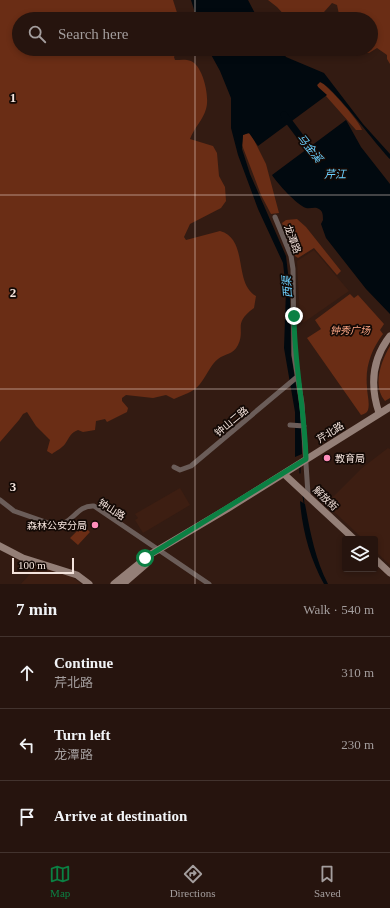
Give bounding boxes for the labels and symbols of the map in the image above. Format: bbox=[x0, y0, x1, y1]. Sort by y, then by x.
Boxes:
text: 1 bbox=[10, 90, 16, 105]
water label: 马金溪 bbox=[295, 131, 326, 165]
water label: 芹江 bbox=[324, 168, 347, 180]
street label: 龙潭路 bbox=[282, 223, 303, 255]
water label: 西渠 bbox=[280, 274, 294, 298]
text: 2 bbox=[10, 285, 16, 300]
route end bbox=[285, 307, 303, 325]
park label: 钟秀广场 bbox=[330, 325, 371, 336]
street label: 钟山二路 bbox=[212, 404, 250, 438]
street label: 芹北路 bbox=[315, 420, 346, 445]
marker: 教育局 bbox=[322, 453, 332, 463]
place label: 教育局 bbox=[335, 453, 365, 464]
text: 3 bbox=[10, 479, 17, 494]
street label: 解放街 bbox=[311, 484, 340, 513]
street label: 钟山路 bbox=[96, 497, 127, 522]
place label: 森林公安分局 bbox=[27, 520, 87, 531]
marker: 森林公安分局 bbox=[90, 520, 100, 530]
route start bbox=[136, 549, 154, 567]
scale bar bbox=[12, 556, 74, 575]

